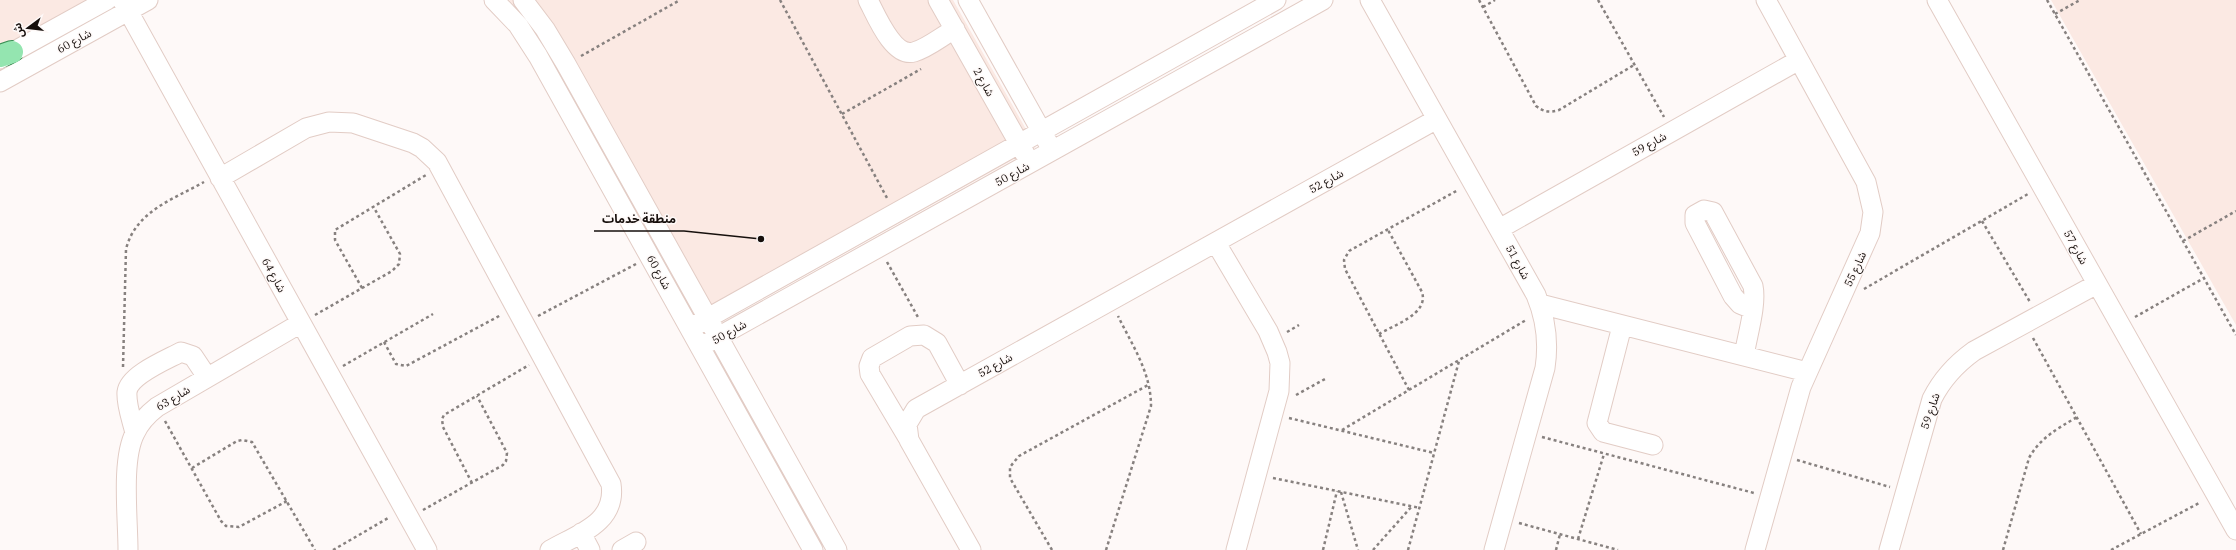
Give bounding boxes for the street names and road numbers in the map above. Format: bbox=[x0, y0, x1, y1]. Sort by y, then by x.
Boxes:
street label: شارع 60 bbox=[54, 26, 94, 57]
street label: شارع 2 bbox=[970, 65, 998, 100]
street label: شارع 59 bbox=[1629, 129, 1669, 160]
street label: شارع 50 bbox=[992, 159, 1032, 190]
street label: شارع 52 bbox=[1306, 166, 1346, 197]
street label: شارع 57 bbox=[2060, 227, 2091, 267]
street label: شارع 51 bbox=[1502, 242, 1533, 282]
street label: شارع 55 bbox=[1841, 249, 1870, 289]
street label: شارع 60 bbox=[643, 252, 674, 292]
street label: شارع 64 bbox=[258, 255, 289, 295]
street label: شارع 50 bbox=[709, 317, 749, 348]
street label: شارع 52 bbox=[975, 350, 1015, 381]
street label: شارع 63 bbox=[153, 382, 193, 414]
street label: شارع 59 bbox=[1917, 391, 1944, 431]

